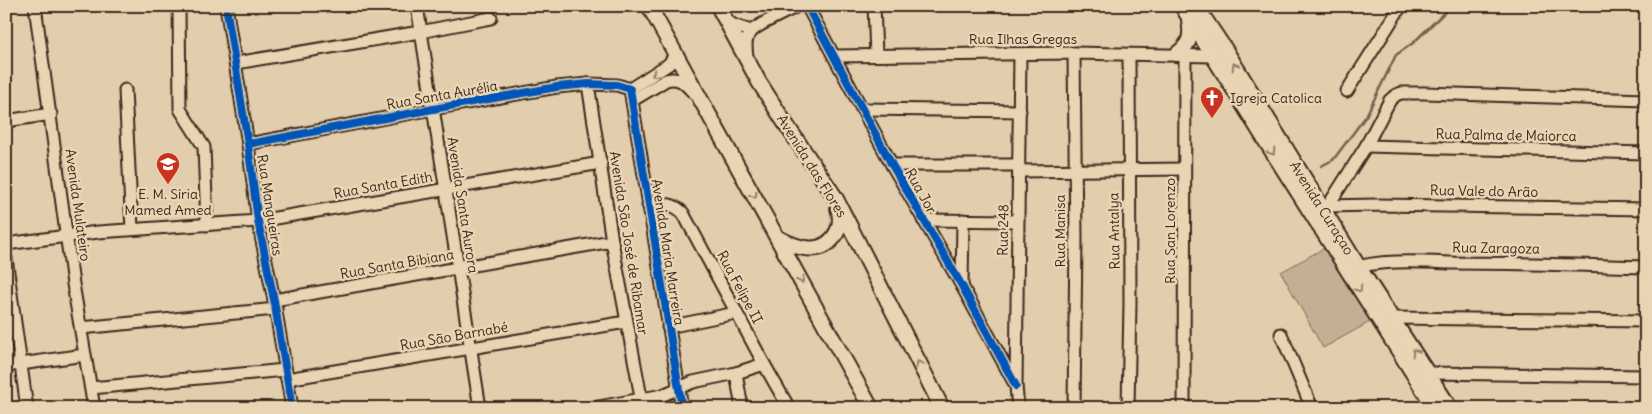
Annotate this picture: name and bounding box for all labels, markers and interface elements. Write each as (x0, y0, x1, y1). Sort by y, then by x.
street label: Rua Ilhas Gregas (969, 30, 1077, 48)
one-way arrow (1232, 63, 1242, 72)
one-way arrow (651, 67, 660, 77)
street label: Rua Santa Aurélia (385, 76, 499, 114)
church icon: Igreja Catolica (1199, 85, 1225, 119)
place label: Igreja Catolica (1230, 89, 1322, 107)
street label: Avenida das Flores (773, 111, 851, 221)
street label: Rua Palma de Maiorca (1435, 125, 1577, 145)
street label: Avenida Santa Aurora (443, 135, 483, 275)
one-way arrow (1266, 146, 1275, 155)
street label: Avenida Mulateiro (61, 148, 95, 262)
street label: Avenida São José de Ribamar (606, 150, 652, 337)
school or university icon: E. M. Síria Mamed Amed (155, 151, 181, 185)
street label: Rua Mangueiras (253, 153, 287, 257)
street label: Avenida Curaçao (1286, 158, 1358, 258)
street label: Rua Jor (901, 165, 941, 217)
street label: Rua Santa Edith (332, 167, 434, 203)
street label: Avenida Maria Marreira (648, 178, 688, 326)
street label: Rua San Lorenzo (1161, 178, 1179, 284)
street label: Rua Vale do Arão (1430, 181, 1538, 201)
place label: E. M. Síria Mamed Amed (124, 185, 212, 219)
one-way arrow (748, 190, 758, 199)
street label: Rua Antalya (1104, 192, 1124, 270)
street label: Rua Manisa (1051, 194, 1069, 268)
street label: Rua 248 (994, 204, 1012, 256)
street label: Rua Zaragoza (1452, 238, 1540, 258)
street label: Rua Santa Bibiana (339, 245, 455, 283)
street label: Rua Felipe II (713, 247, 767, 327)
one-way arrow (795, 275, 805, 284)
one-way arrow (1353, 283, 1363, 292)
street label: Rua São Barnabé (399, 318, 509, 354)
one-way arrow (1412, 348, 1421, 357)
one-way arrow (915, 360, 926, 369)

